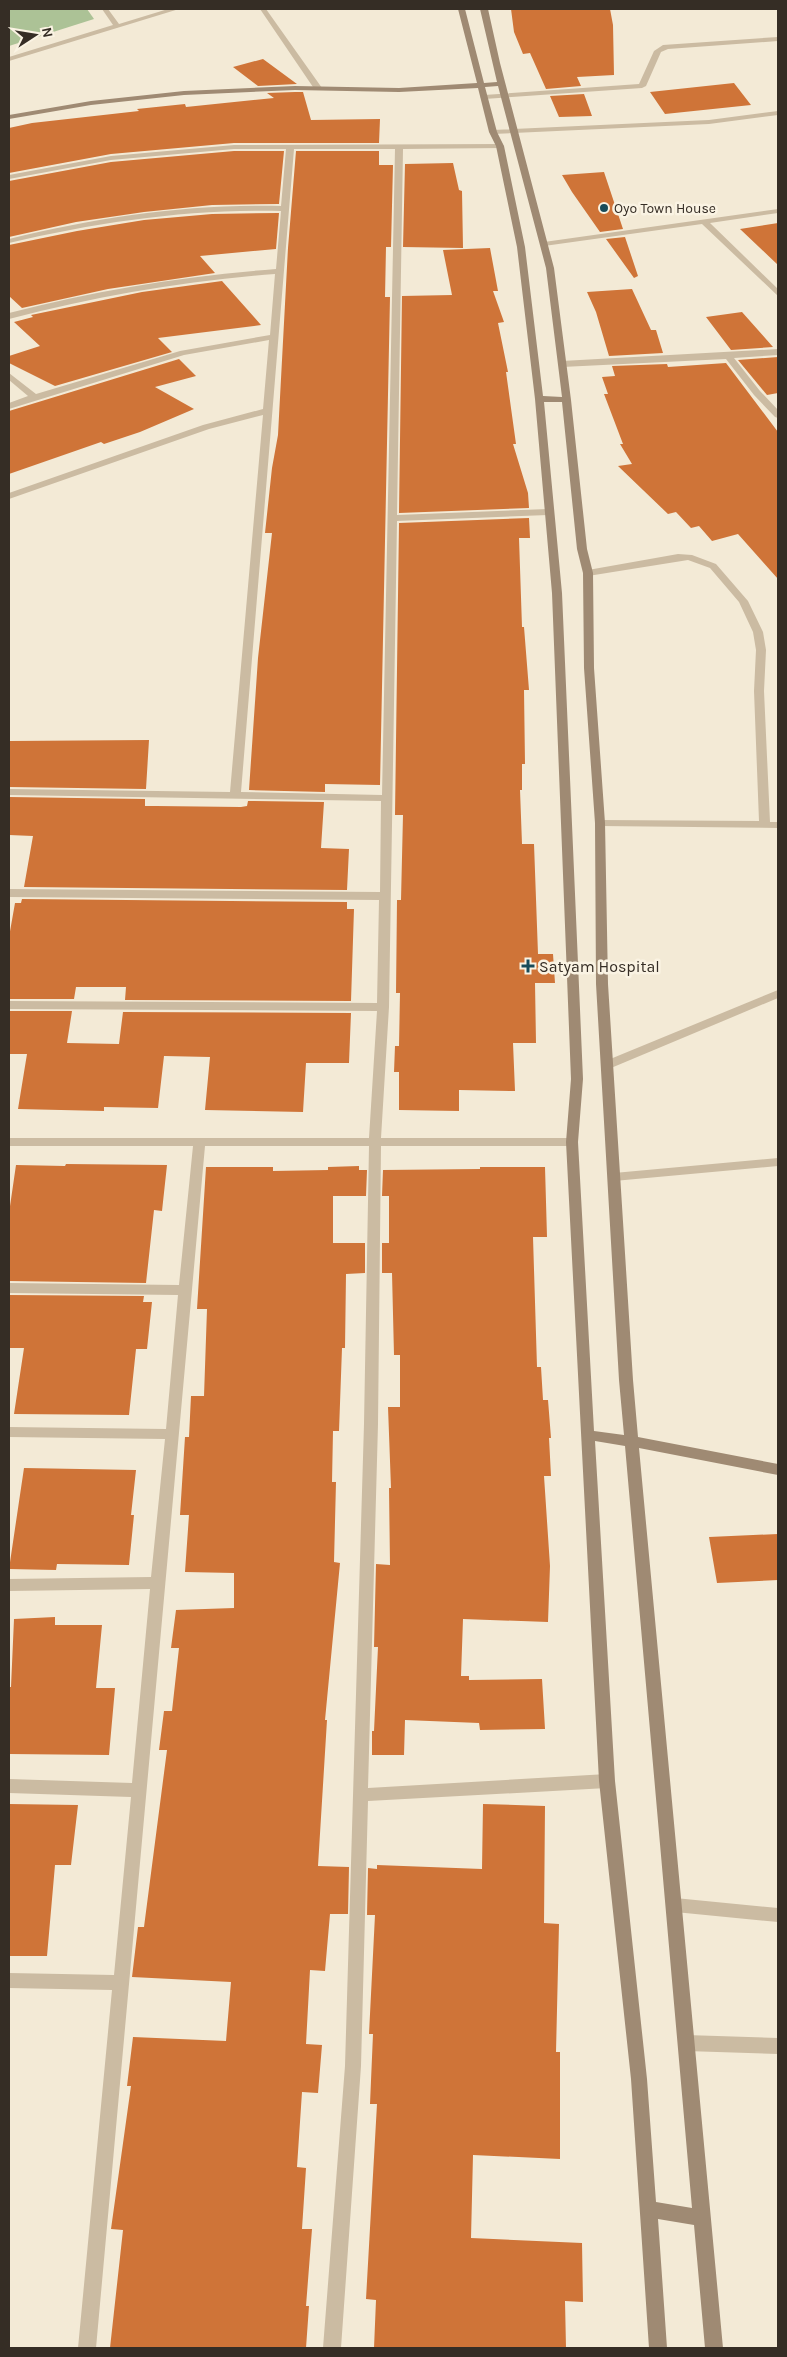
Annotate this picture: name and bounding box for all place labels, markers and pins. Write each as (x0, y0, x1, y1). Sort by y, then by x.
place label: Oyo Town House (614, 200, 716, 217)
marker: Oyo Town House (598, 202, 610, 214)
place label: Satyam Hospital (539, 957, 660, 976)
marker: Satyam Hospital (521, 959, 535, 973)

